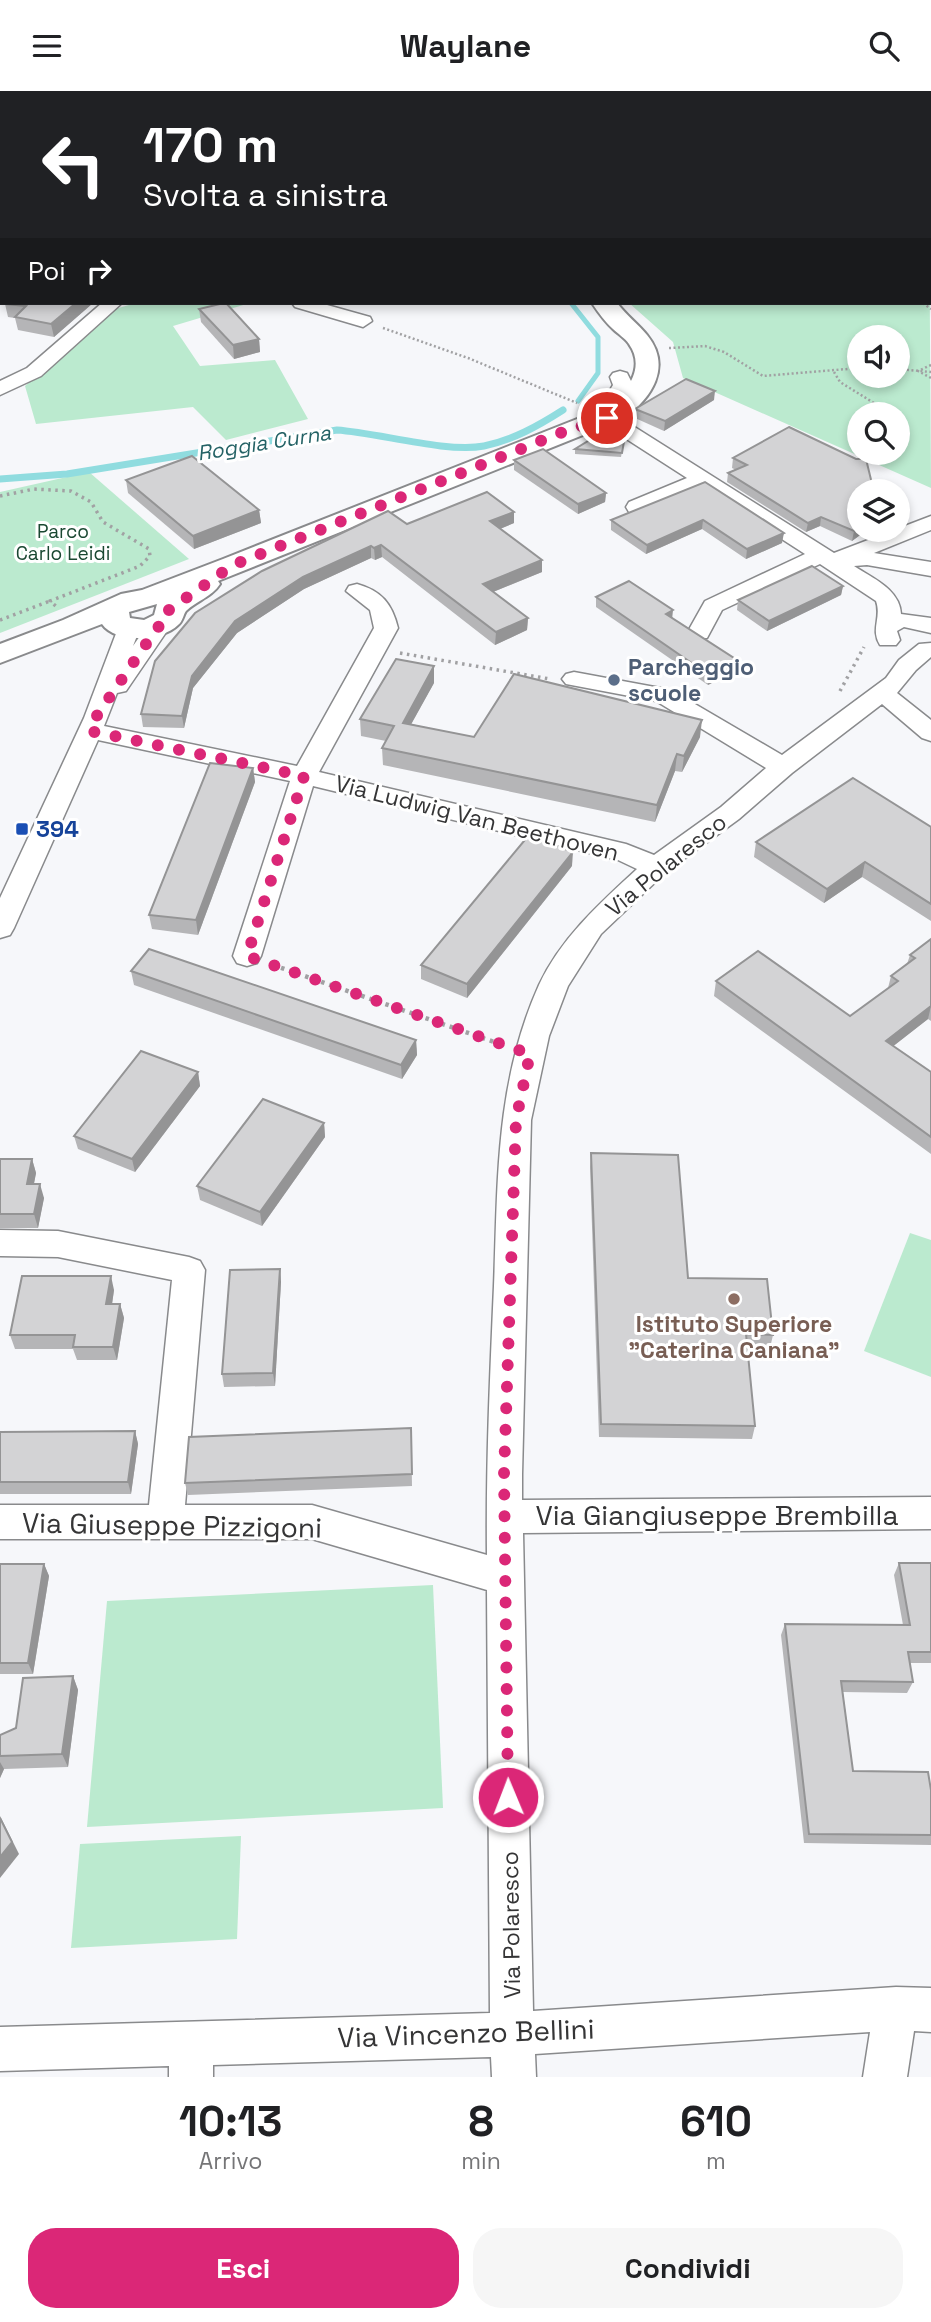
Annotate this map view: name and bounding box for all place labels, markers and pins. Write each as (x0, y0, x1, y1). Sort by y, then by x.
pin (577, 388, 637, 448)
place label: Parcheggio scuole (628, 652, 754, 708)
marker: Parcheggio scuole (606, 672, 622, 688)
place label: 394 (36, 814, 79, 844)
marker: 394 (14, 821, 30, 837)
marker: Istituto Superiore "Caterina Caniana" (726, 1291, 742, 1307)
place label: Istituto Superiore "Caterina Caniana" (628, 1309, 840, 1365)

